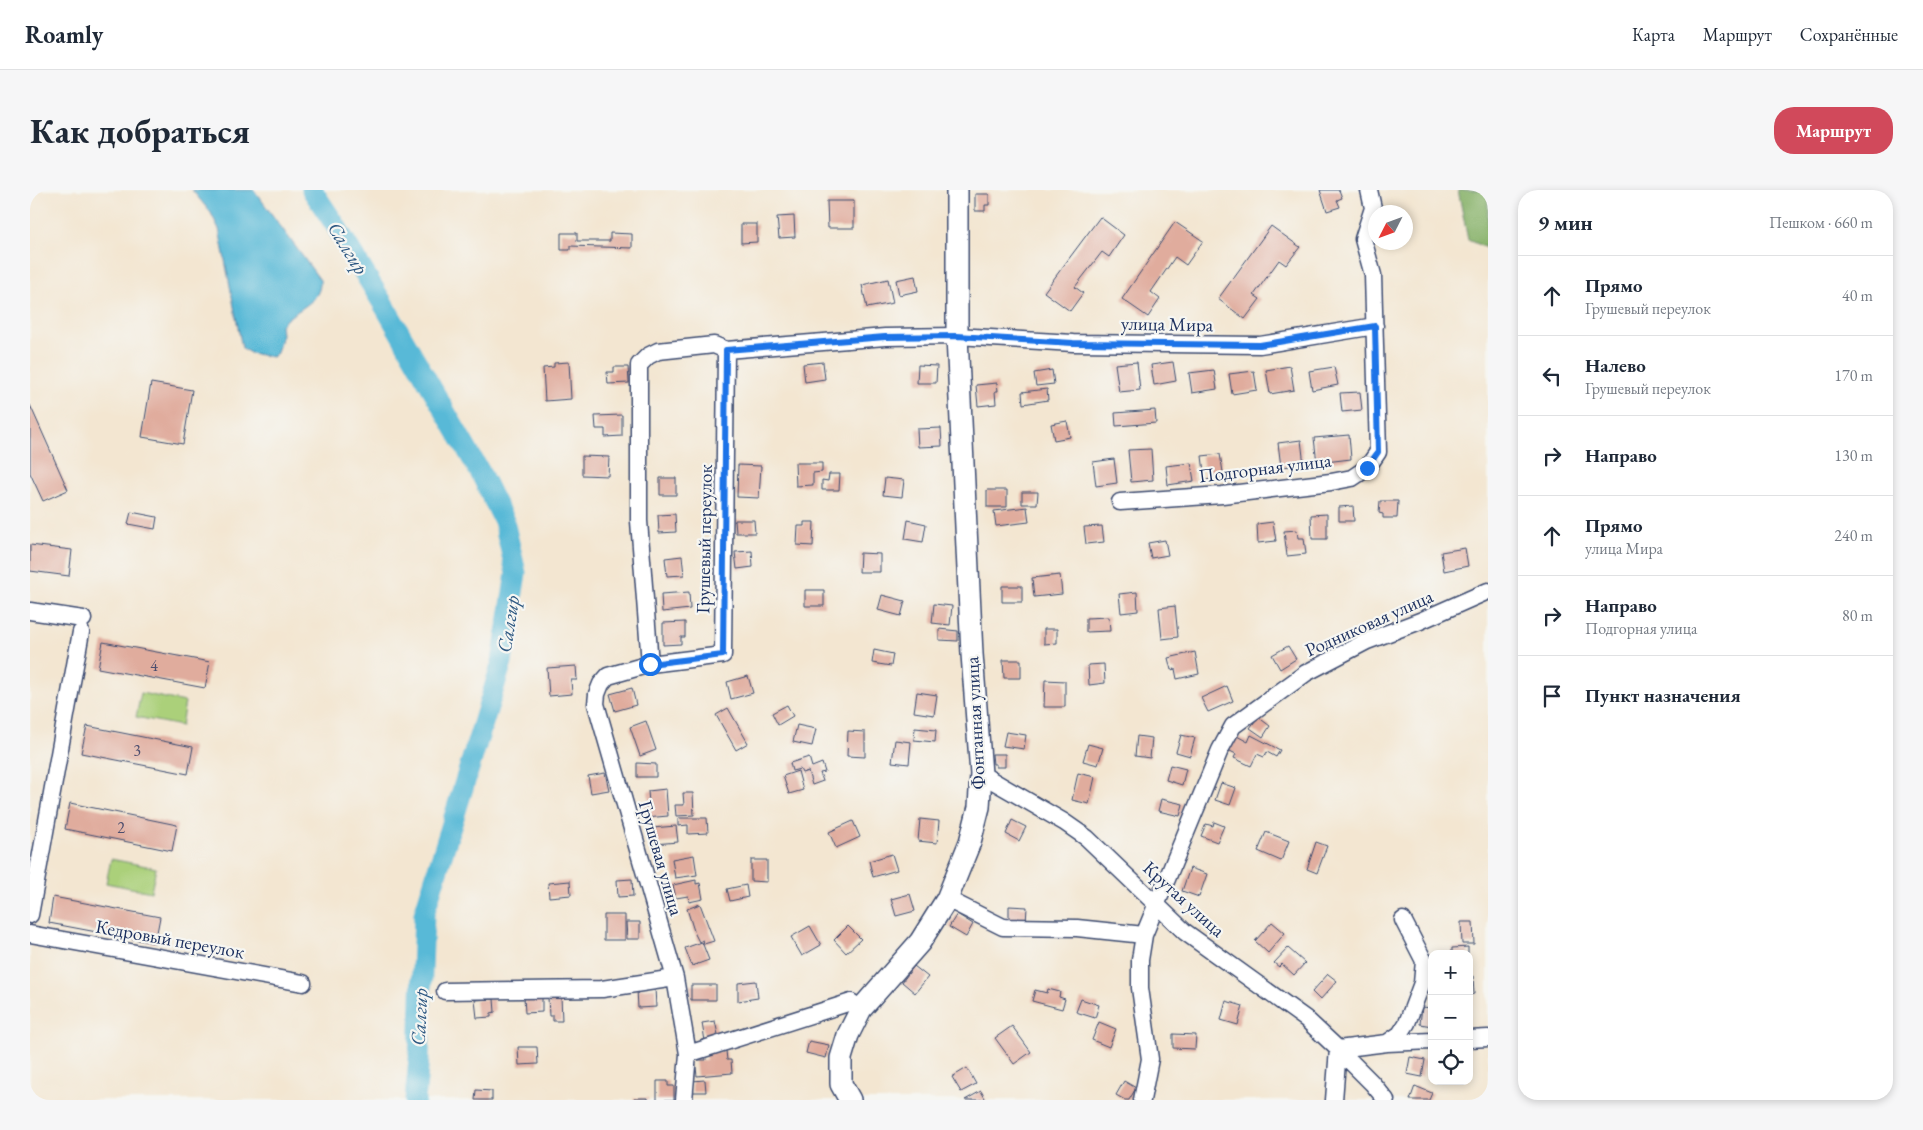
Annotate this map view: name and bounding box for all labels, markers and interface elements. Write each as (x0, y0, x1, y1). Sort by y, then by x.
text: Roamly (25, 19, 103, 50)
text: Карта (1632, 23, 1675, 46)
text: Маршрут (1703, 23, 1772, 46)
text: Сохранённые (1800, 23, 1898, 46)
button: Маршрут (1774, 107, 1893, 154)
text: Как добраться (30, 108, 250, 153)
north arrow (1368, 205, 1413, 250)
text: 9 мин (1538, 209, 1593, 236)
text: Пешком · 660 m (1769, 212, 1873, 233)
water label: Салгир (322, 217, 374, 279)
text: Прямо (1585, 273, 1643, 298)
icon: ahead (1538, 282, 1566, 310)
text: 40 m (1842, 285, 1873, 306)
text: Грушевый переулок (1585, 298, 1711, 319)
street label: улица Мира (1121, 311, 1214, 337)
text: Налево (1585, 353, 1646, 378)
icon: left (1538, 362, 1566, 390)
text: 170 m (1834, 365, 1873, 386)
text: Грушевый переулок (1585, 378, 1711, 399)
icon: right (1538, 442, 1566, 470)
text: Направо (1585, 443, 1657, 468)
text: 130 m (1834, 445, 1873, 466)
street label: Подгорная улица (1197, 447, 1333, 489)
route end (1356, 457, 1379, 480)
street label: Грушевый переулок (690, 464, 718, 614)
text: Прямо (1585, 513, 1643, 538)
icon: ahead (1538, 522, 1566, 550)
text: 240 m (1834, 525, 1873, 546)
text: улица Мира (1585, 538, 1663, 559)
street label: Родниковая улица (1301, 583, 1437, 662)
water label: Салгир (491, 593, 525, 654)
text: Направо (1585, 593, 1657, 618)
icon: right (1538, 602, 1566, 630)
text: 80 m (1842, 605, 1873, 626)
text: Подгорная улица (1585, 618, 1697, 639)
route start (639, 653, 662, 676)
house number: 4 (150, 655, 158, 676)
street label: Фонтанная улица (959, 655, 991, 790)
icon: arrive (1538, 682, 1566, 710)
text: Пункт назначения (1585, 683, 1741, 708)
house number: 3 (133, 740, 141, 761)
street label: Грушевая улица (633, 798, 689, 919)
house number: 2 (117, 817, 125, 838)
street label: Крутая улица (1138, 855, 1231, 943)
street label: Кедровый переулок (94, 914, 246, 964)
map controls (1428, 950, 1473, 1085)
button: + (1428, 950, 1473, 995)
water label: Салгир (405, 987, 433, 1046)
button: − (1428, 995, 1473, 1040)
button: locate (1428, 1040, 1473, 1085)

